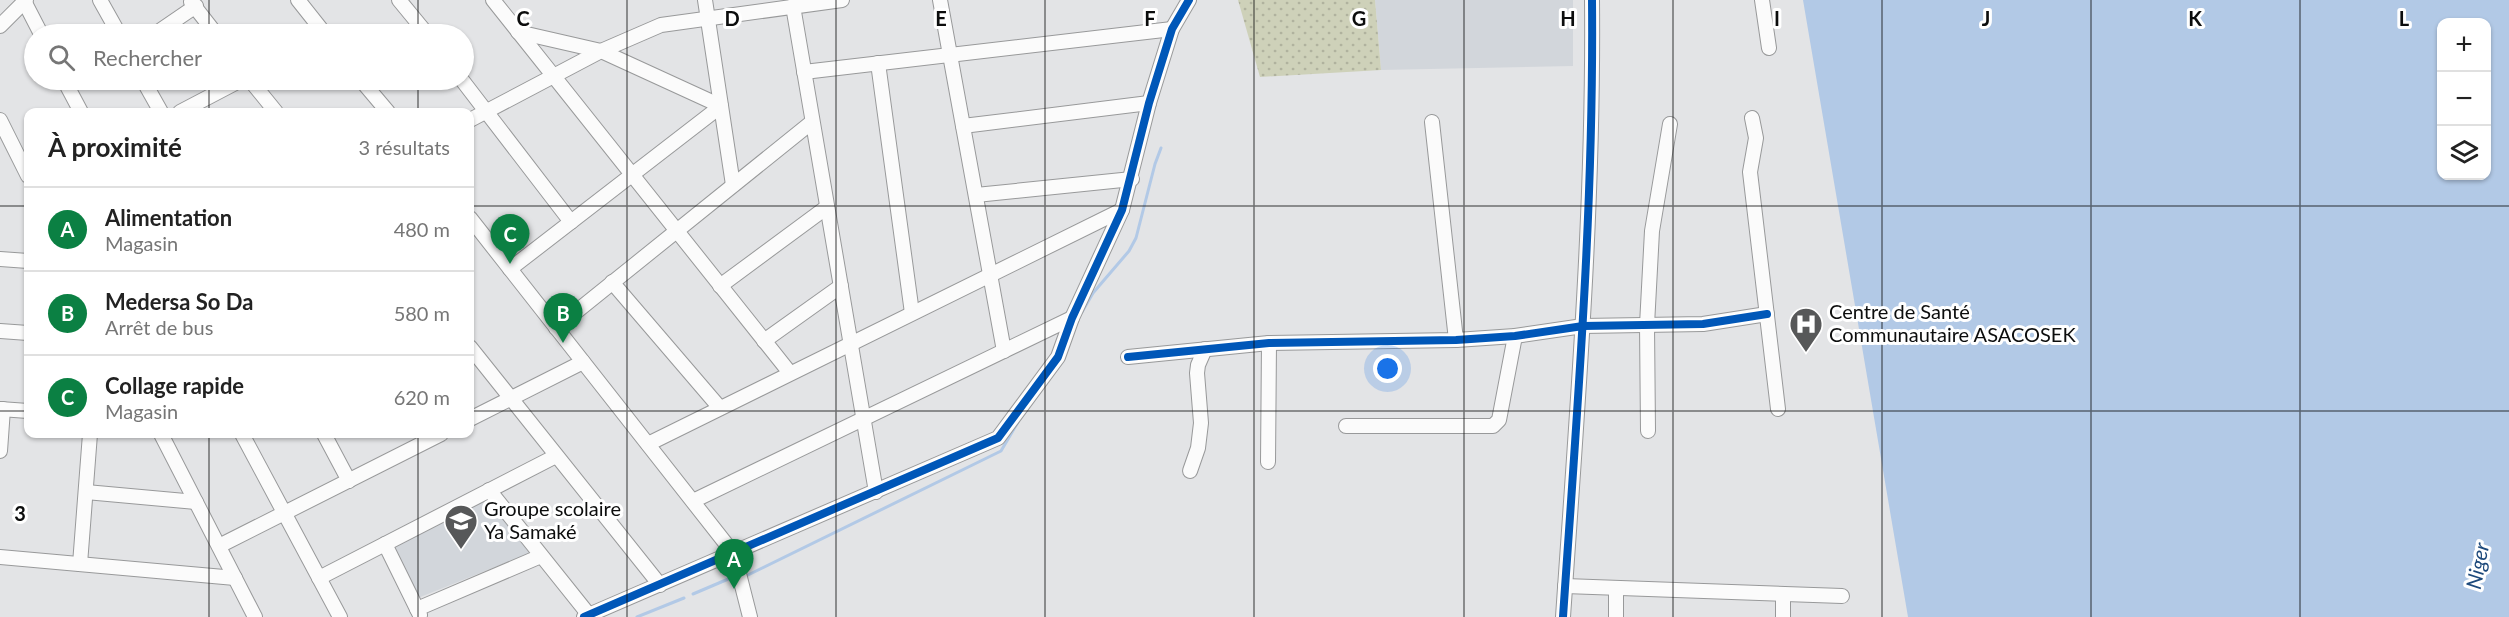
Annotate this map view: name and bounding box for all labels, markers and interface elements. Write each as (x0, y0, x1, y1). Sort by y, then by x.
text: C (516, 6, 530, 30)
text: D (724, 6, 740, 30)
text: E (935, 6, 947, 30)
text: F (1144, 6, 1156, 30)
text: G (1352, 6, 1366, 30)
text: H (1560, 6, 1576, 30)
text: I (1774, 6, 1780, 30)
text: J (1982, 6, 1990, 30)
text: K (2188, 6, 2202, 30)
text: L (2399, 6, 2410, 30)
map controls (2437, 18, 2491, 180)
button: + (2437, 18, 2491, 72)
search box (24, 24, 474, 90)
icon: search (45, 41, 78, 74)
text: Rechercher (93, 44, 202, 71)
button: − (2437, 72, 2491, 126)
button: layers (2437, 126, 2491, 180)
text: À proximité (48, 131, 182, 163)
text: 3 résultats (359, 135, 450, 159)
text: Alimentation (105, 204, 232, 231)
pin: C (490, 214, 530, 264)
text: A (61, 217, 74, 241)
text: 480 m (394, 217, 450, 241)
text: Magasin (105, 231, 178, 255)
text: Medersa So Da (105, 288, 253, 315)
pin: B (544, 294, 582, 343)
place label: Centre de Santé Communautaire ASACOSEK (1829, 299, 2076, 346)
text: B (61, 301, 74, 325)
text: 580 m (394, 301, 450, 325)
hospital icon: Centre de Santé Communautaire ASACOSEK (1788, 306, 1824, 353)
text: Arrêt de bus (105, 315, 213, 339)
your location (1373, 354, 1402, 383)
text: Collage rapide (105, 372, 244, 399)
text: C (61, 385, 74, 409)
text: 620 m (394, 385, 450, 409)
text: Magasin (105, 399, 178, 423)
place label: Groupe scolaire Ya Samaké (484, 496, 621, 543)
text: 3 (14, 501, 26, 525)
school or university icon: Groupe scolaire Ya Samaké (443, 503, 479, 550)
pin: A (714, 540, 754, 589)
water label: Niger (2460, 540, 2493, 591)

